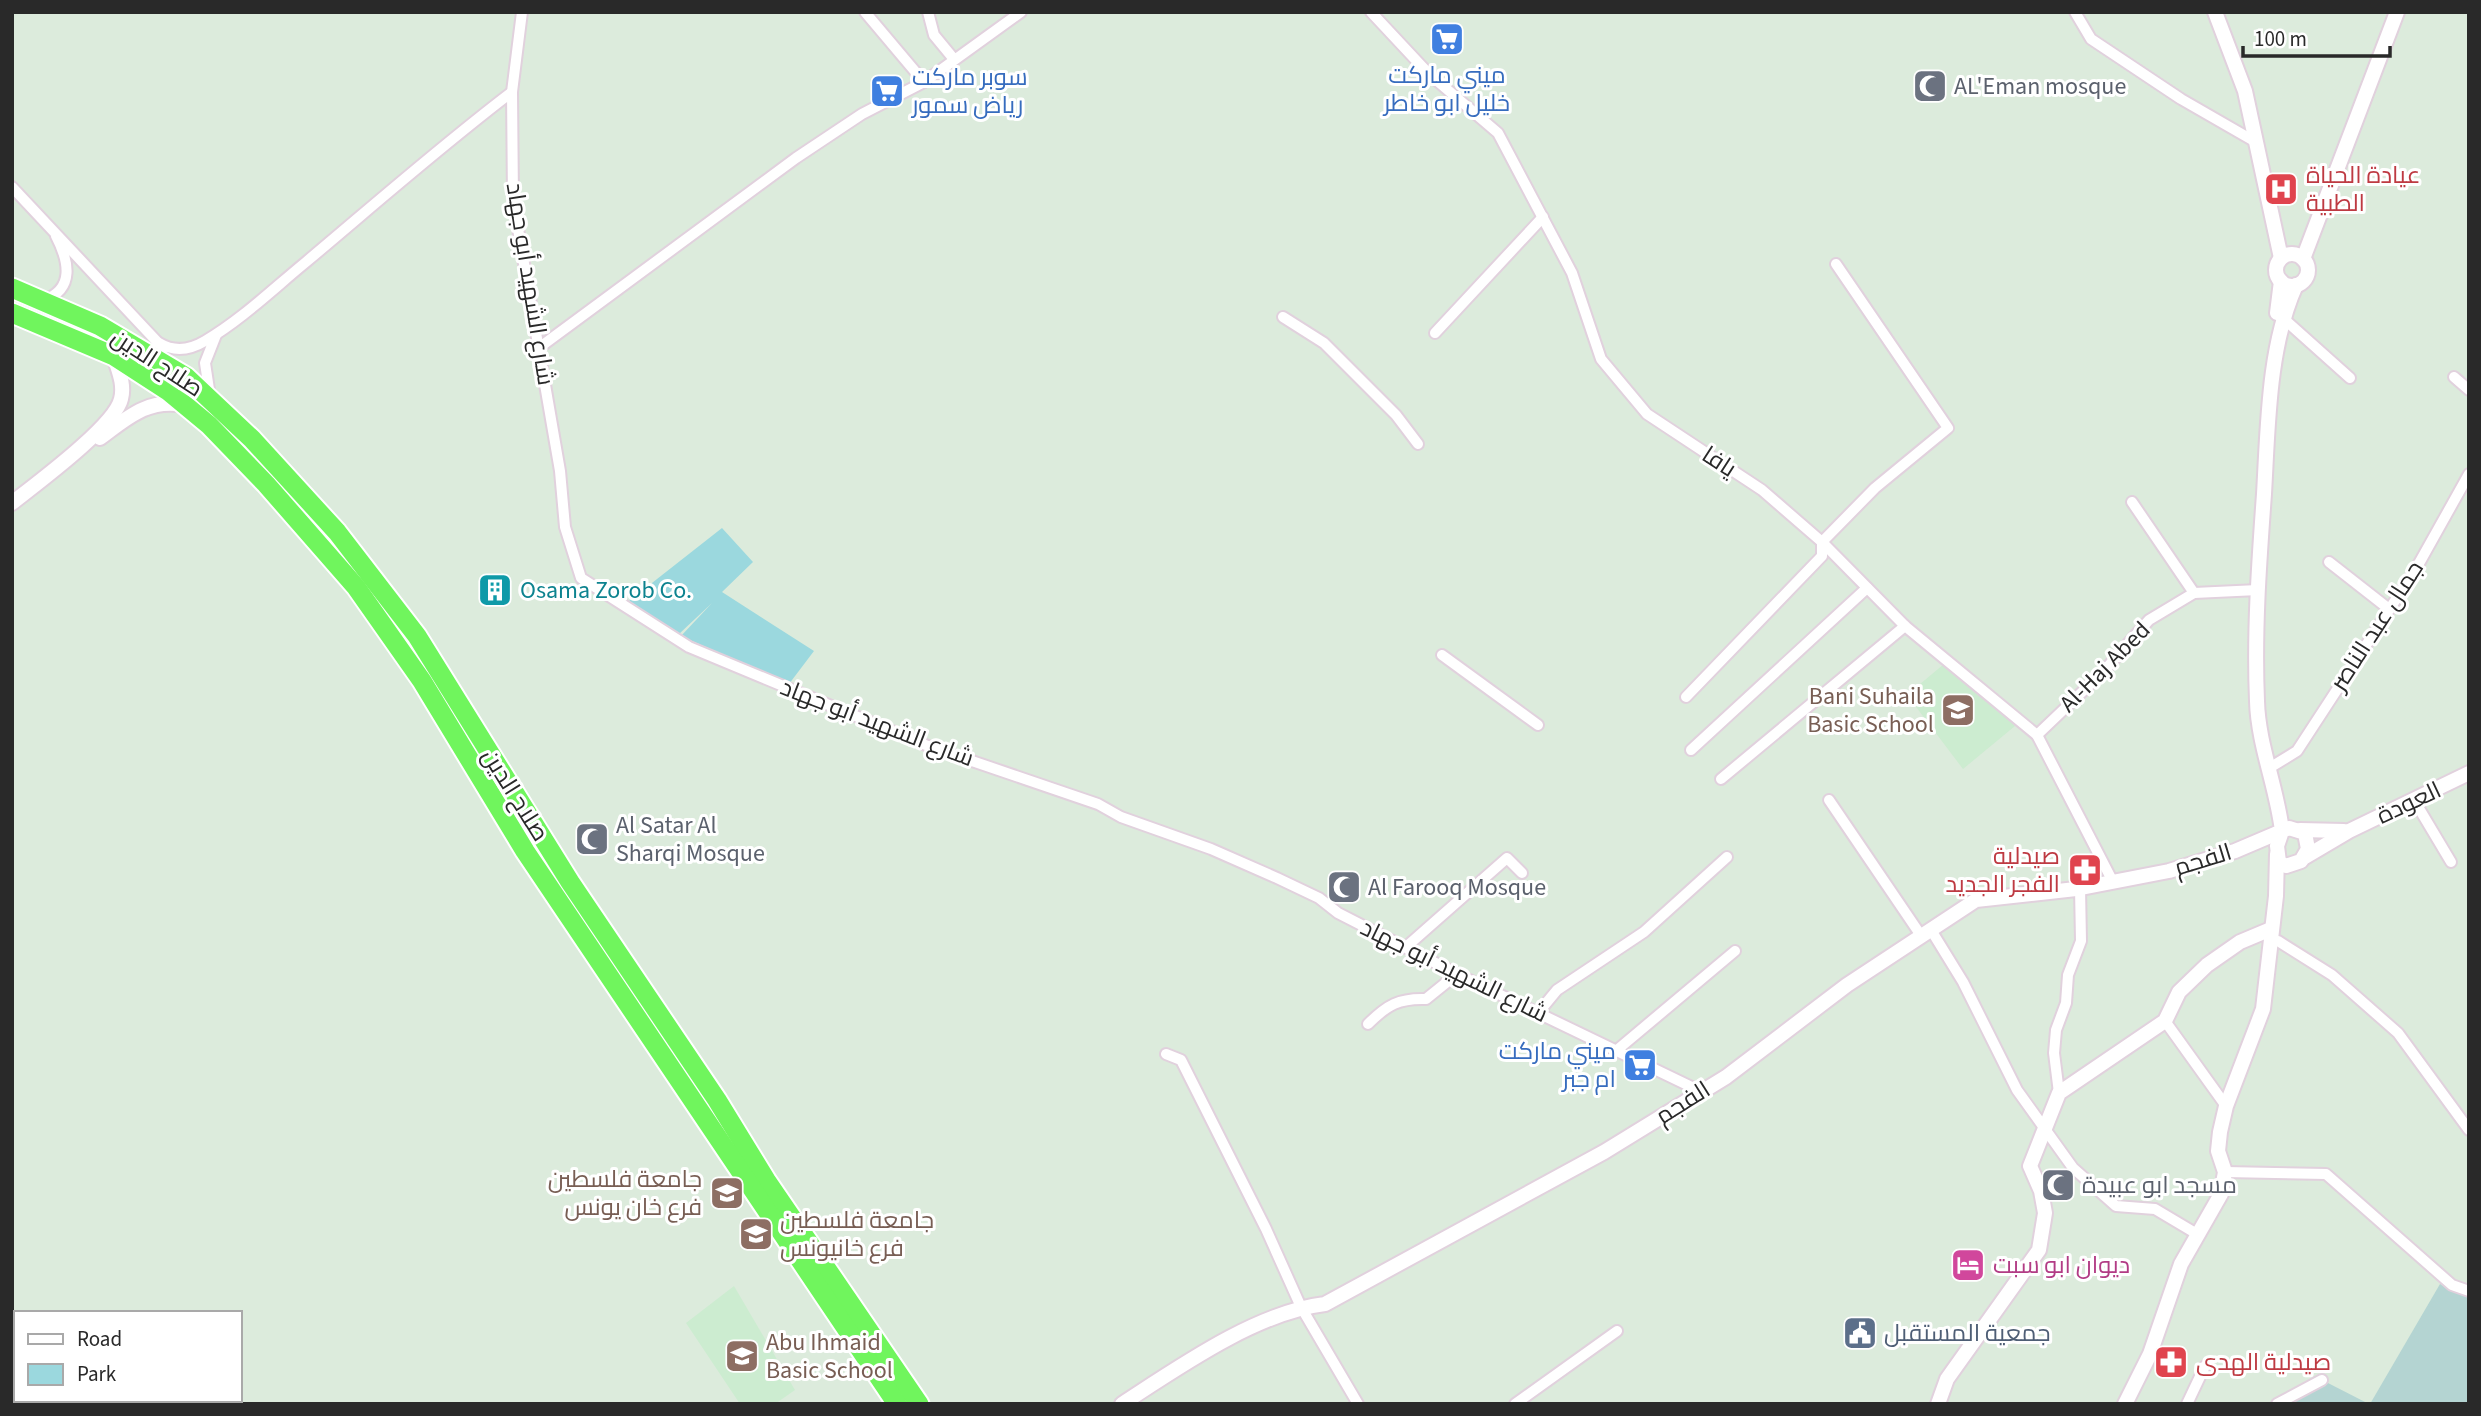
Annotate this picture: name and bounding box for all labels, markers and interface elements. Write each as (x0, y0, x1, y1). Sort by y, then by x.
scale bar (2243, 14, 2390, 58)
supermarket icon: ميني ماركت خليل ابو خاطر (1428, 20, 1466, 58)
text: 100 m (2254, 24, 2307, 54)
place label: ميني ماركت خليل ابو خاطر (1382, 58, 1510, 121)
place label: سوبر ماركت رياض سمور (910, 60, 1028, 123)
mosque icon: AL'Eman mosque (1911, 67, 1949, 105)
place label: AL'Eman mosque (1954, 69, 2126, 104)
supermarket icon: سوبر ماركت رياض سمور (868, 72, 906, 110)
place label: عيادة الحياة الطبية (2306, 158, 2420, 221)
hospital icon: عيادة الحياة الطبية (2262, 170, 2300, 208)
street label: شارع الشهيد أبو جهاد (497, 180, 563, 388)
street label: صلاح الدين (104, 320, 210, 406)
street label: يافا (1695, 438, 1744, 487)
street label: جمال عبد الناصر (2321, 554, 2432, 700)
building icon: Osama Zorob Co. (476, 571, 514, 609)
place label: Osama Zorob Co. (520, 573, 692, 608)
street label: Al-Haj Abed (2051, 613, 2159, 721)
street label: شارع الشهيد أبو جهاد (775, 670, 979, 776)
place label: Bani Suhaila Basic School (1807, 679, 1934, 742)
school or university icon: Bani Suhaila Basic School (1939, 691, 1977, 729)
street label: صلاح الدين (473, 742, 557, 848)
street label: العودة (2371, 773, 2447, 833)
place label: Al Satar Al Sharqi Mosque (616, 808, 765, 871)
mosque icon: Al Satar Al Sharqi Mosque (573, 820, 611, 858)
street label: الفجم (2170, 835, 2236, 885)
place label: صيدلية الفجر الجديد (1946, 839, 2060, 902)
pharmacy icon: صيدلية الفجر الجديد (2066, 851, 2104, 889)
mosque icon: Al Farooq Mosque (1325, 868, 1363, 906)
place label: Al Farooq Mosque (1368, 870, 1546, 905)
street label: شارع الشهيد أبو جهاد (1354, 910, 1554, 1032)
place label: ميني ماركت ام جبر (1499, 1034, 1616, 1097)
supermarket icon: ميني ماركت ام جبر (1621, 1046, 1659, 1084)
street label: الفجم (1649, 1073, 1717, 1133)
place label: جامعة فلسطين فرع خان يونس (548, 1162, 702, 1225)
mosque icon: مسجد ابو عبيدة (2039, 1166, 2077, 1204)
place label: مسجد ابو عبيدة (2082, 1168, 2237, 1203)
school or university icon: جامعة فلسطين فرع خان يونس (708, 1174, 746, 1212)
place label: جامعة فلسطين فرع خانيونس (780, 1203, 934, 1266)
school or university icon: جامعة فلسطين فرع خانيونس (737, 1215, 775, 1253)
hotel icon: ديوان ابو سبت (1949, 1246, 1987, 1284)
place label: ديوان ابو سبت (1993, 1248, 2130, 1283)
legend (14, 1311, 242, 1402)
public building icon: جمعية المستقبل (1841, 1314, 1879, 1352)
place label: جمعية المستقبل (1884, 1316, 2051, 1351)
text: Road (77, 1324, 122, 1354)
place label: Abu Ihmaid Basic School (766, 1325, 893, 1388)
school or university icon: Abu Ihmaid Basic School (723, 1337, 761, 1375)
pharmacy icon: صيدلية الهدى (2152, 1343, 2190, 1381)
place label: صيدلية الهدى (2196, 1345, 2331, 1380)
text: Park (77, 1359, 117, 1389)

